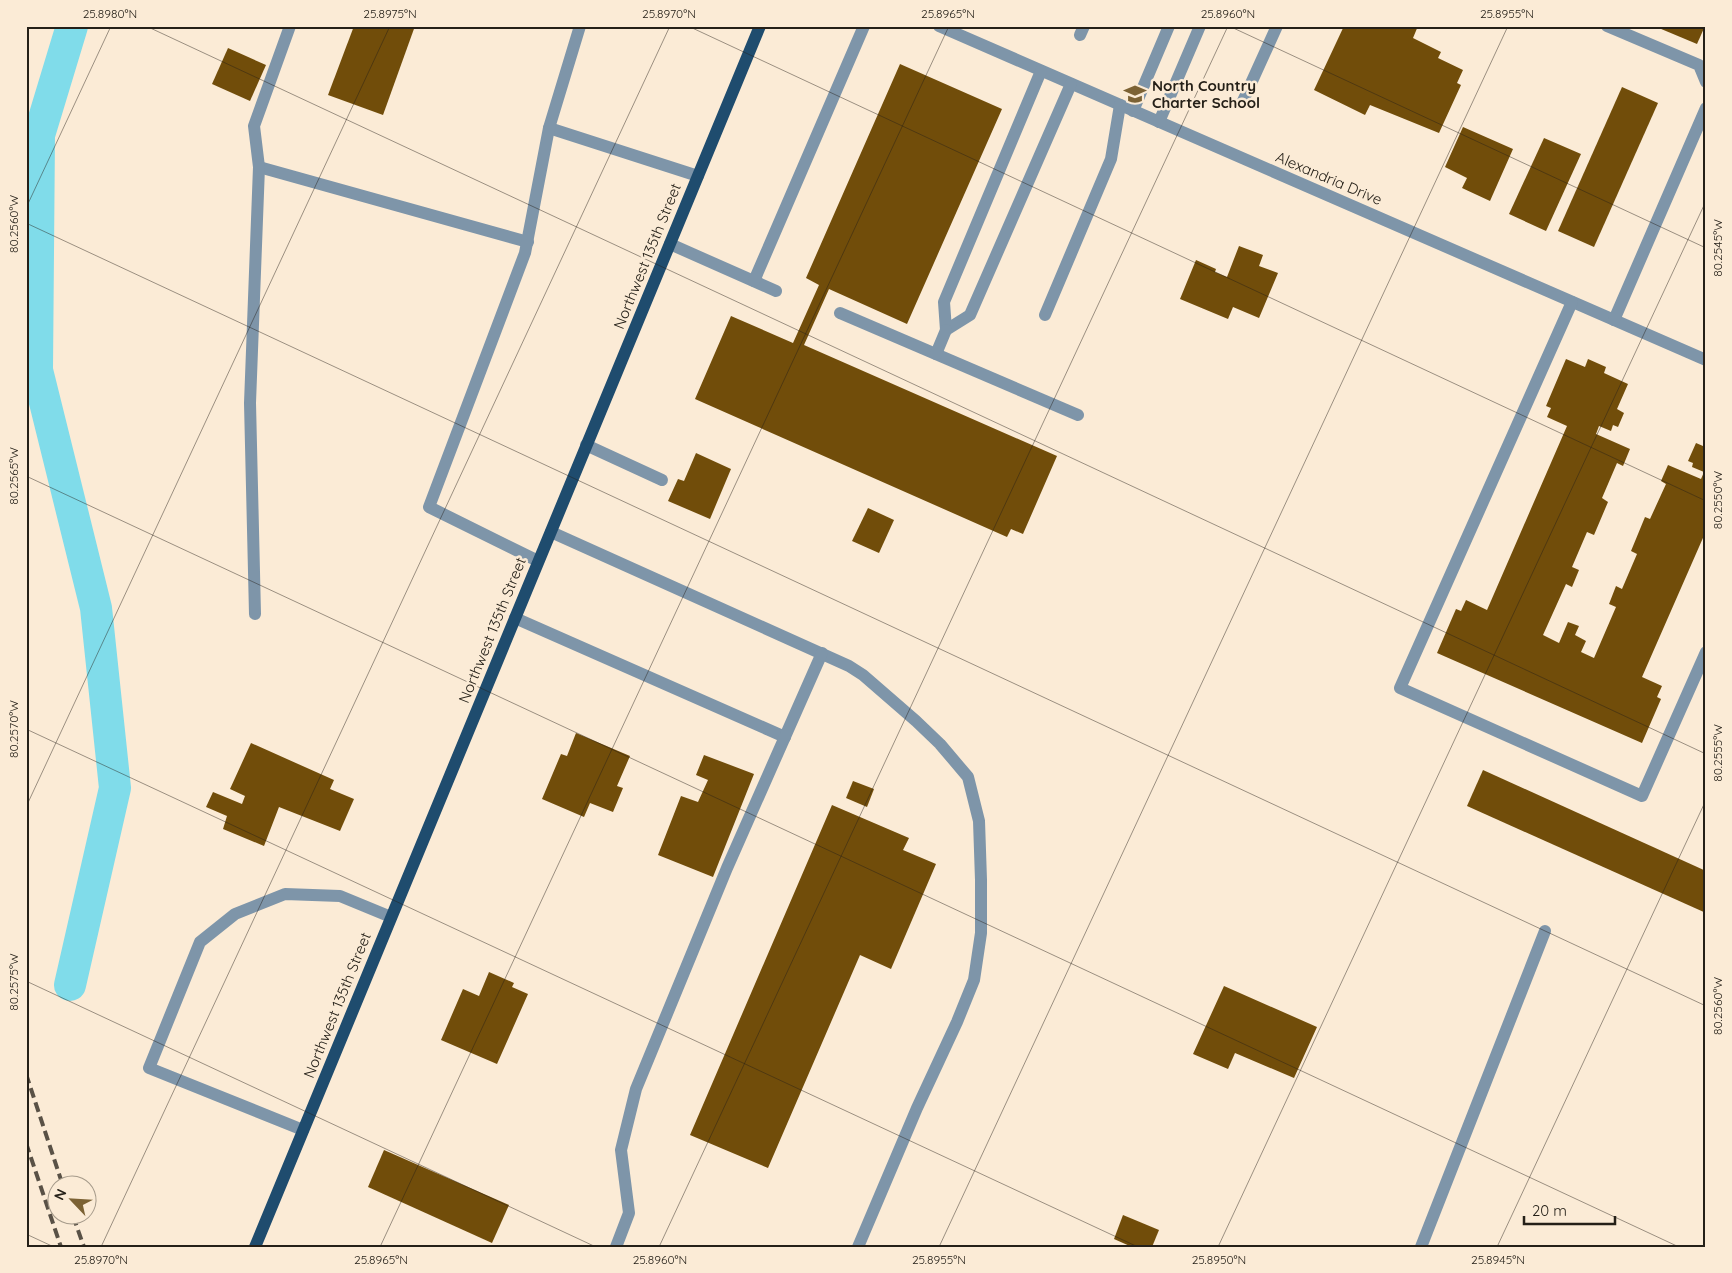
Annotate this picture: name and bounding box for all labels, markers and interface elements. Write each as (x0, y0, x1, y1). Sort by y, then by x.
text: 25.8980°N (83, 6, 137, 21)
text: 25.8975°N (363, 6, 417, 21)
text: 25.8970°N (642, 6, 696, 21)
text: 25.8965°N (921, 6, 975, 21)
text: 25.8960°N (1201, 6, 1255, 21)
text: 25.8955°N (1480, 6, 1534, 21)
place label: North Country Charter School (1152, 76, 1260, 112)
school or university icon: North Country Charter School (1122, 81, 1148, 107)
street label: Alexandria Drive (1273, 147, 1385, 209)
street label: Northwest 135th Street (609, 180, 685, 332)
text: 80.2560°W (6, 195, 21, 253)
text: 80.2545°W (1710, 219, 1725, 277)
text: 80.2565°W (6, 447, 21, 505)
text: 80.2550°W (1710, 470, 1725, 529)
street label: Northwest 135th Street (454, 554, 530, 706)
text: 80.2570°W (6, 700, 21, 758)
text: 80.2555°W (1710, 724, 1725, 782)
street label: Northwest 135th Street (299, 929, 375, 1081)
text: 80.2575°W (6, 953, 21, 1011)
text: 80.2560°W (1710, 977, 1725, 1035)
north arrow (48, 1176, 98, 1226)
text: N (50, 1186, 71, 1203)
scale bar (1524, 1193, 1616, 1225)
text: 20 m (1532, 1201, 1567, 1220)
text: 25.8970°N (74, 1252, 128, 1267)
text: 25.8965°N (354, 1252, 408, 1267)
text: 25.8960°N (633, 1252, 687, 1267)
text: 25.8955°N (912, 1252, 966, 1267)
text: 25.8950°N (1192, 1252, 1246, 1267)
text: 25.8945°N (1471, 1252, 1525, 1267)

